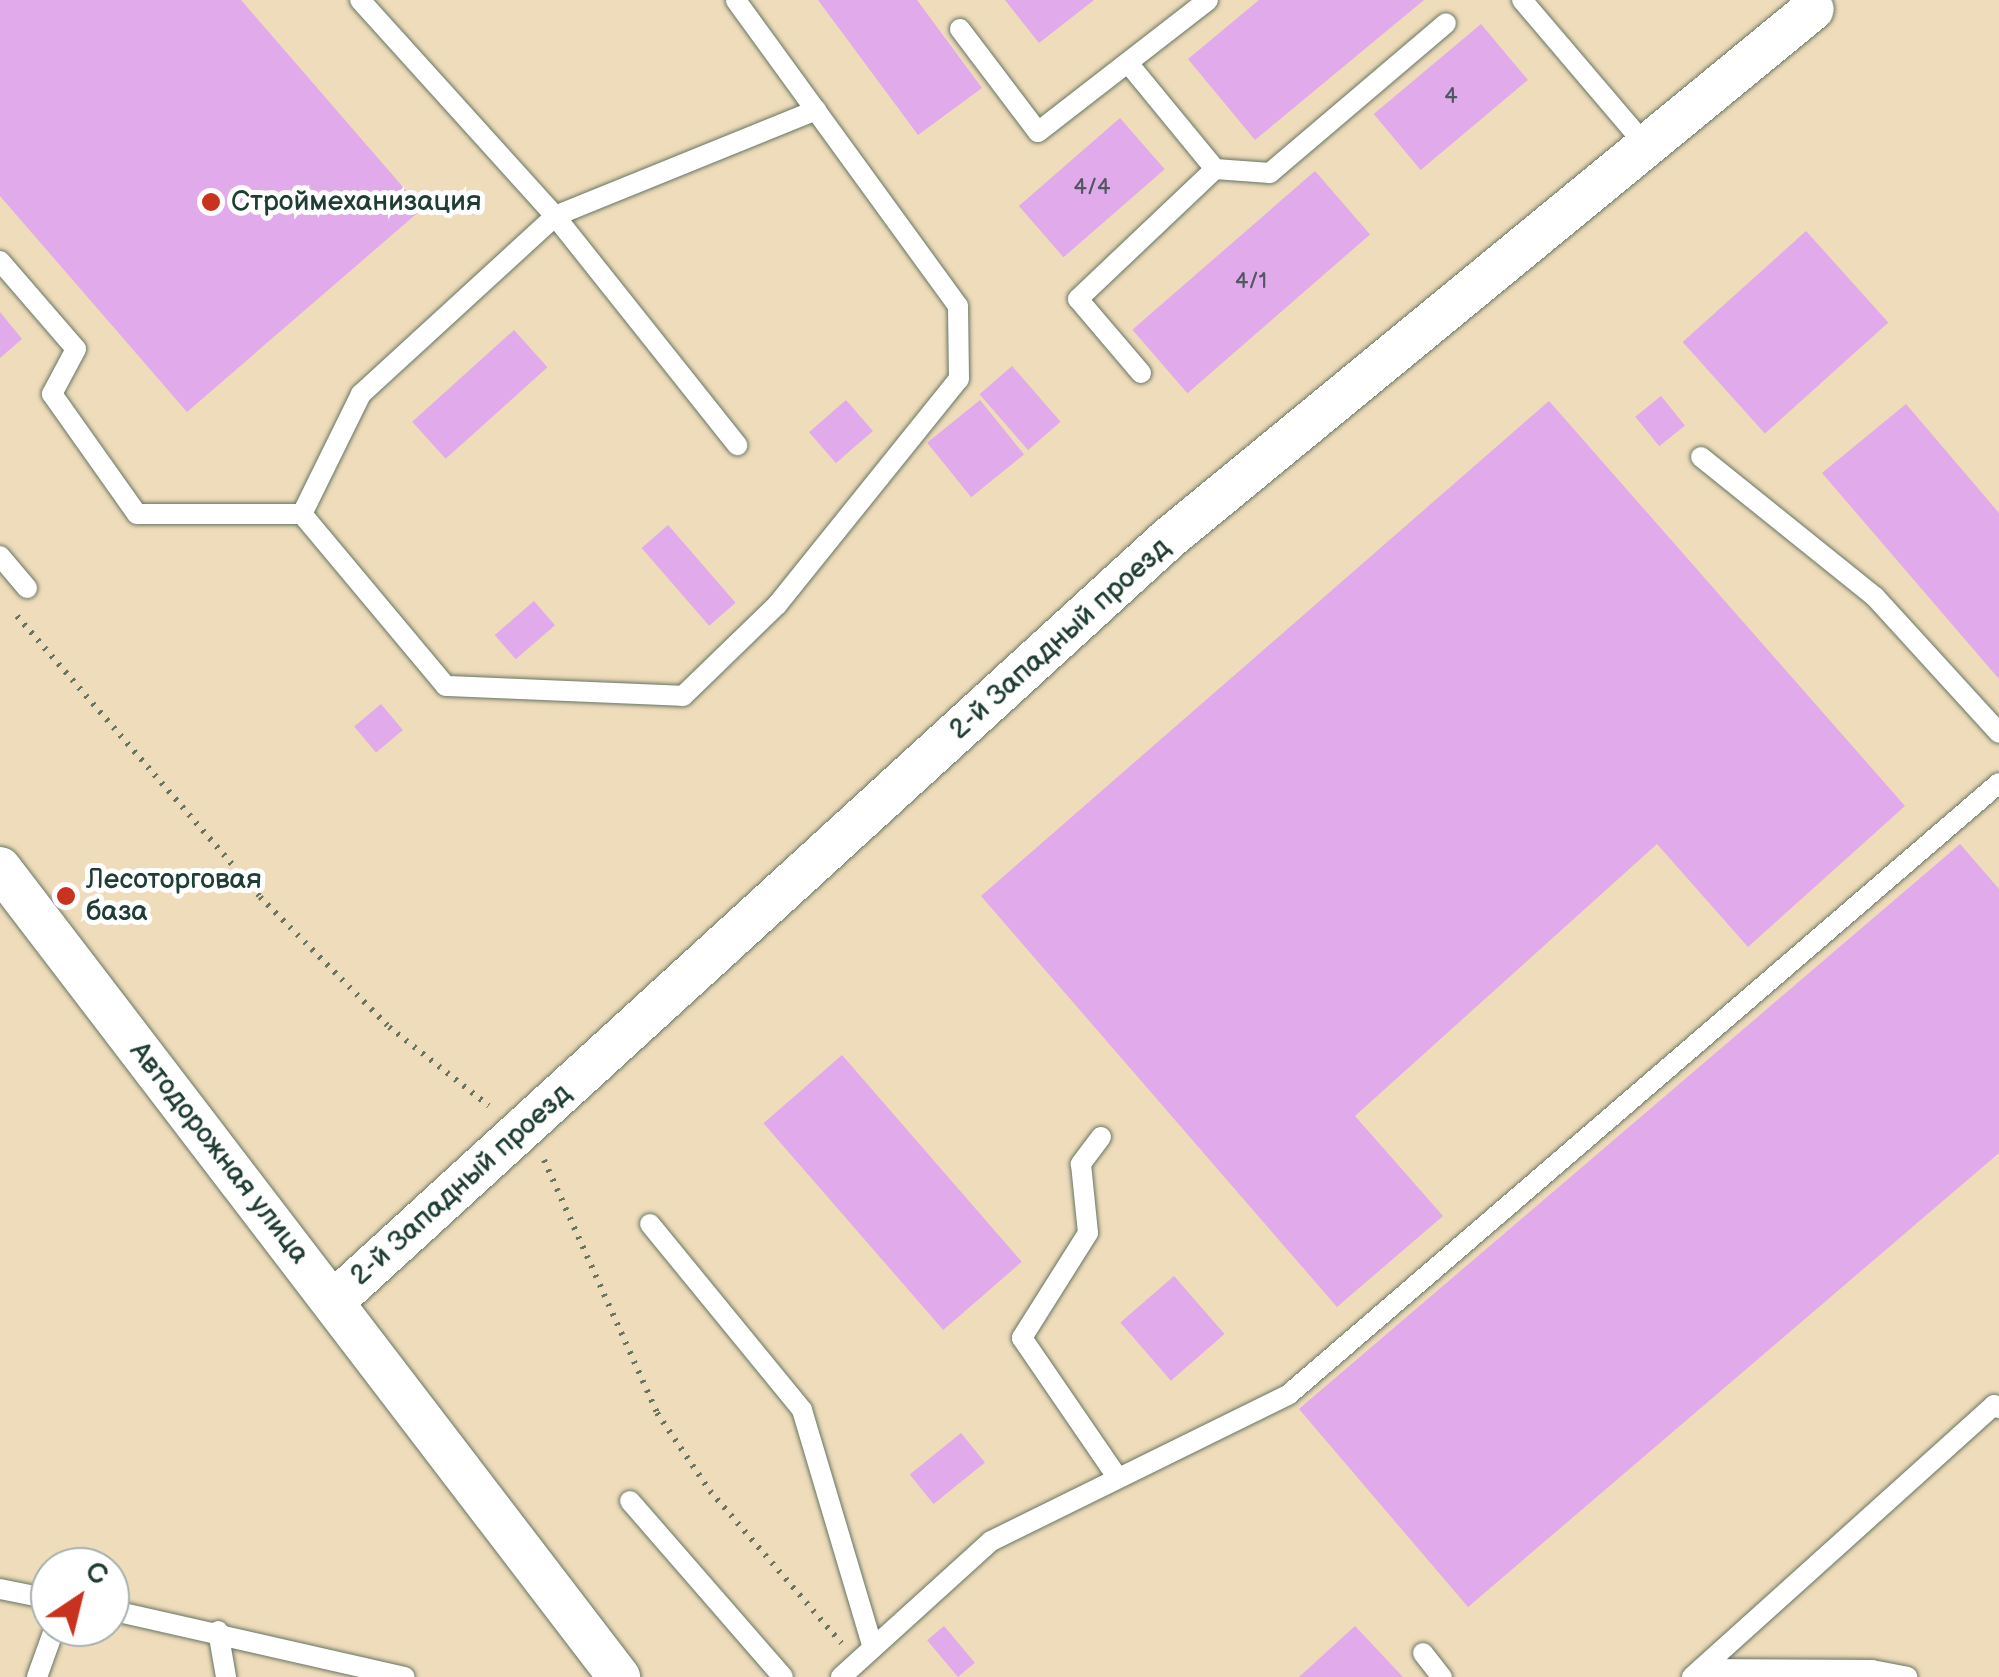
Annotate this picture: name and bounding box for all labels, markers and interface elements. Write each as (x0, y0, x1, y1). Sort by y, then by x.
house number: 4 (1444, 84, 1458, 110)
house number: 4/4 (1074, 175, 1110, 201)
place label: Строймеханизация (231, 185, 481, 219)
marker: Строймеханизация (200, 191, 222, 213)
house number: 4/1 (1235, 269, 1267, 295)
street label: 2-й Западный проезд (943, 531, 1177, 747)
place label: Лесоторговая база (86, 863, 262, 929)
marker: Лесоторговая база (55, 885, 77, 907)
street label: Автодорожная улица (122, 1036, 316, 1270)
street label: 2-й Западный проезд (344, 1077, 578, 1293)
north arrow (30, 1547, 130, 1647)
text: С (79, 1555, 114, 1593)

